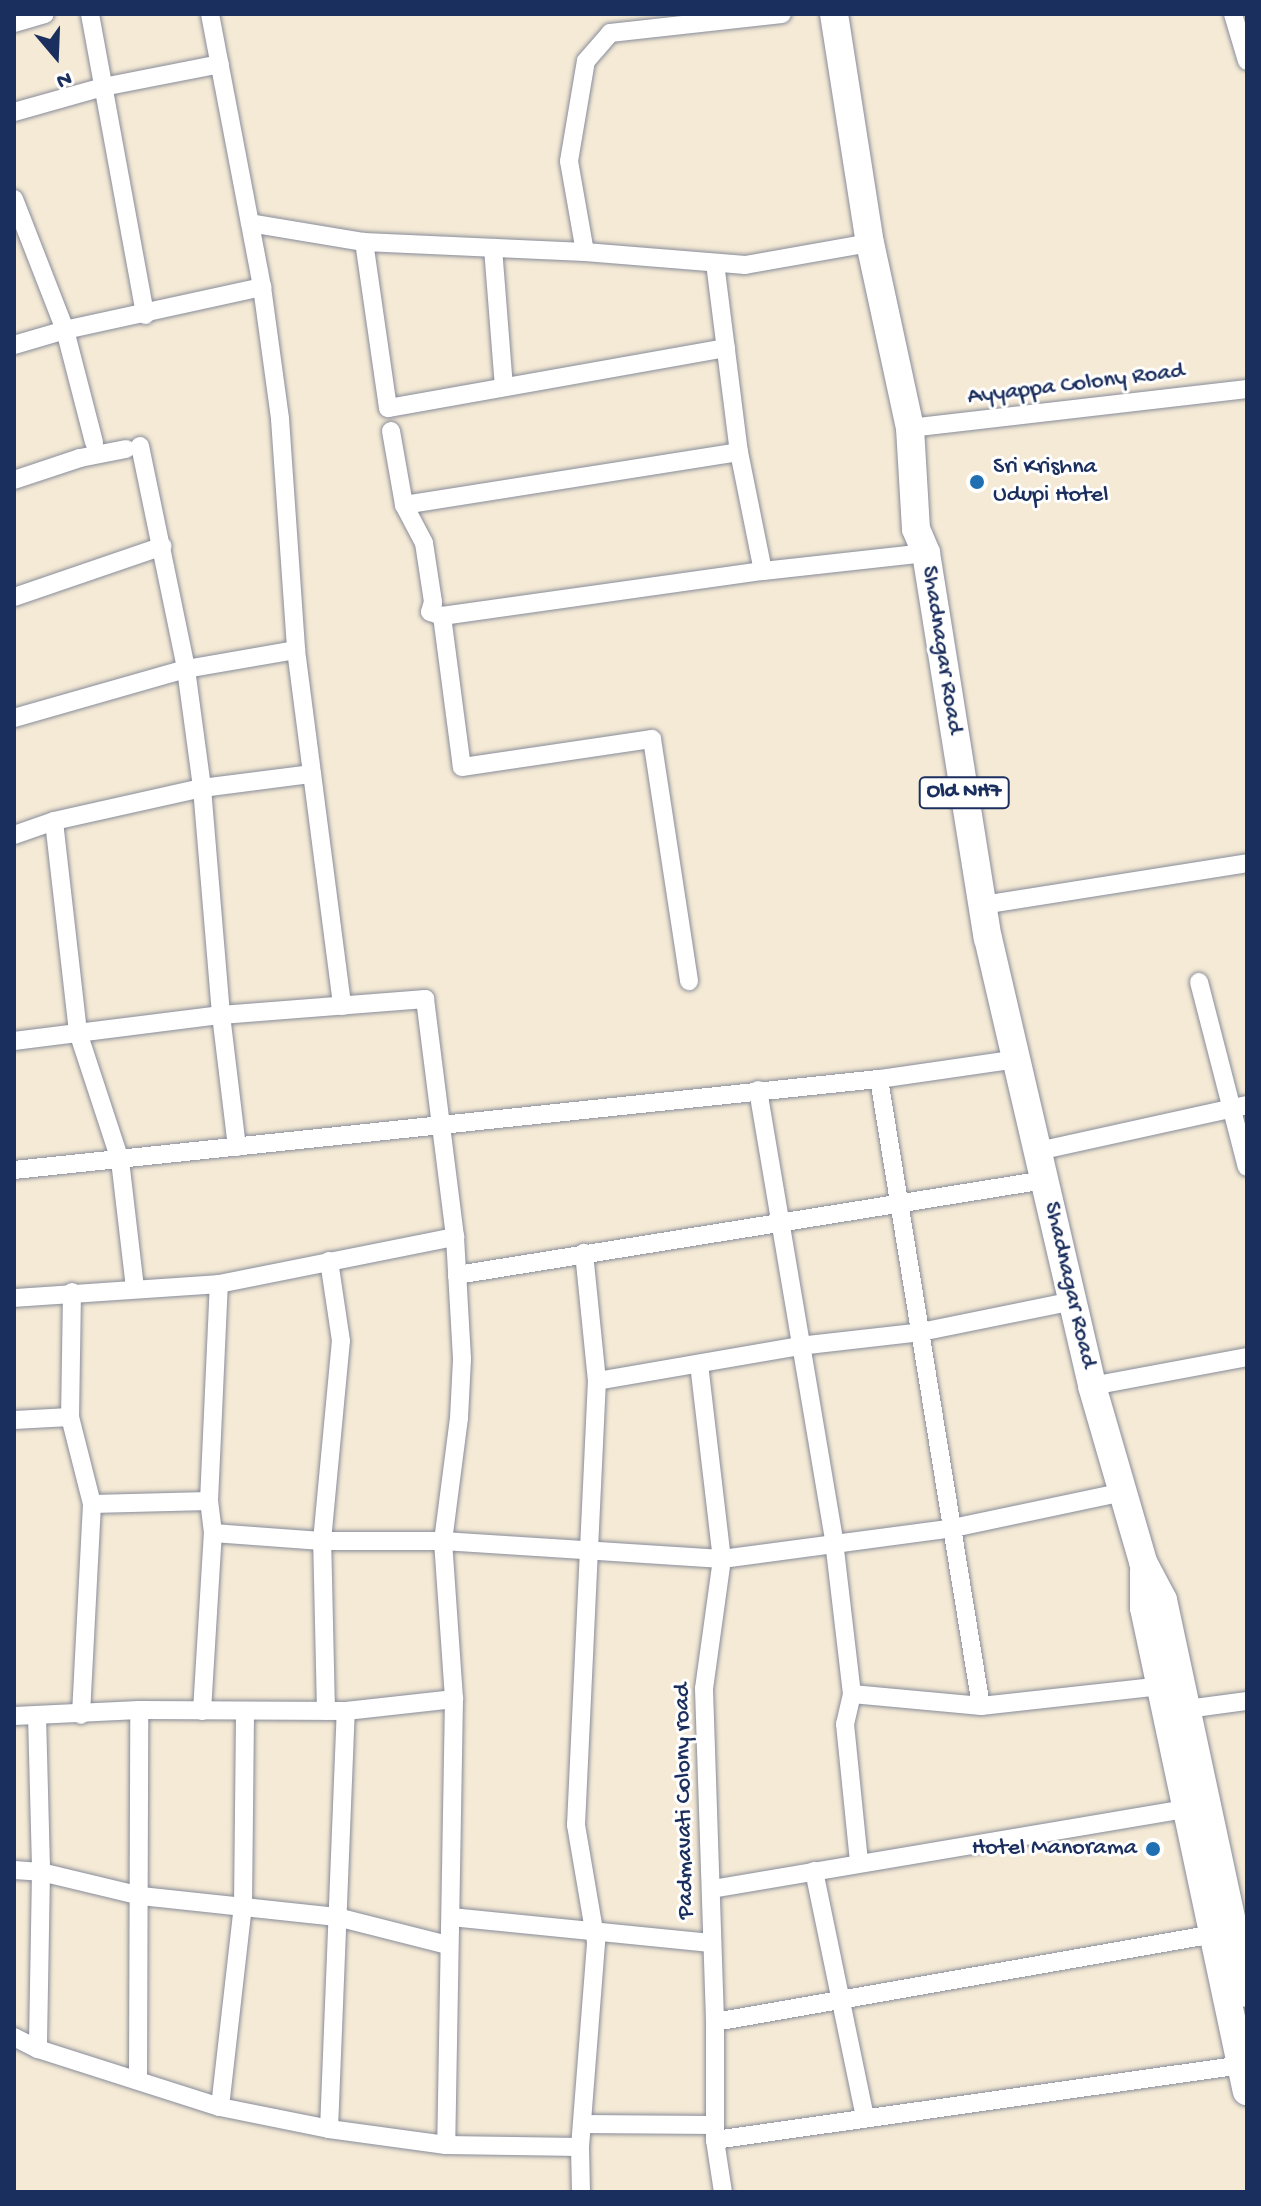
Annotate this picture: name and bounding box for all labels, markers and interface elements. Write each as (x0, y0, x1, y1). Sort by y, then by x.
north arrow (16, 16, 96, 96)
text: N (53, 64, 75, 93)
street label: Ayyappa Colony Road (966, 357, 1186, 413)
place label: Sri Krishna Udupi Hotel (993, 454, 1108, 510)
marker: Sri Krishna Udupi Hotel (968, 473, 986, 491)
street label: Shadnagar Road (914, 564, 968, 736)
road number: Old NH7 (918, 775, 1010, 811)
street label: Shadnagar Road (1036, 1199, 1102, 1371)
street label: Padmavati Colony road (669, 1683, 701, 1919)
place label: Hotel Manorama (972, 1835, 1137, 1863)
marker: Hotel Manorama (1144, 1840, 1162, 1858)

